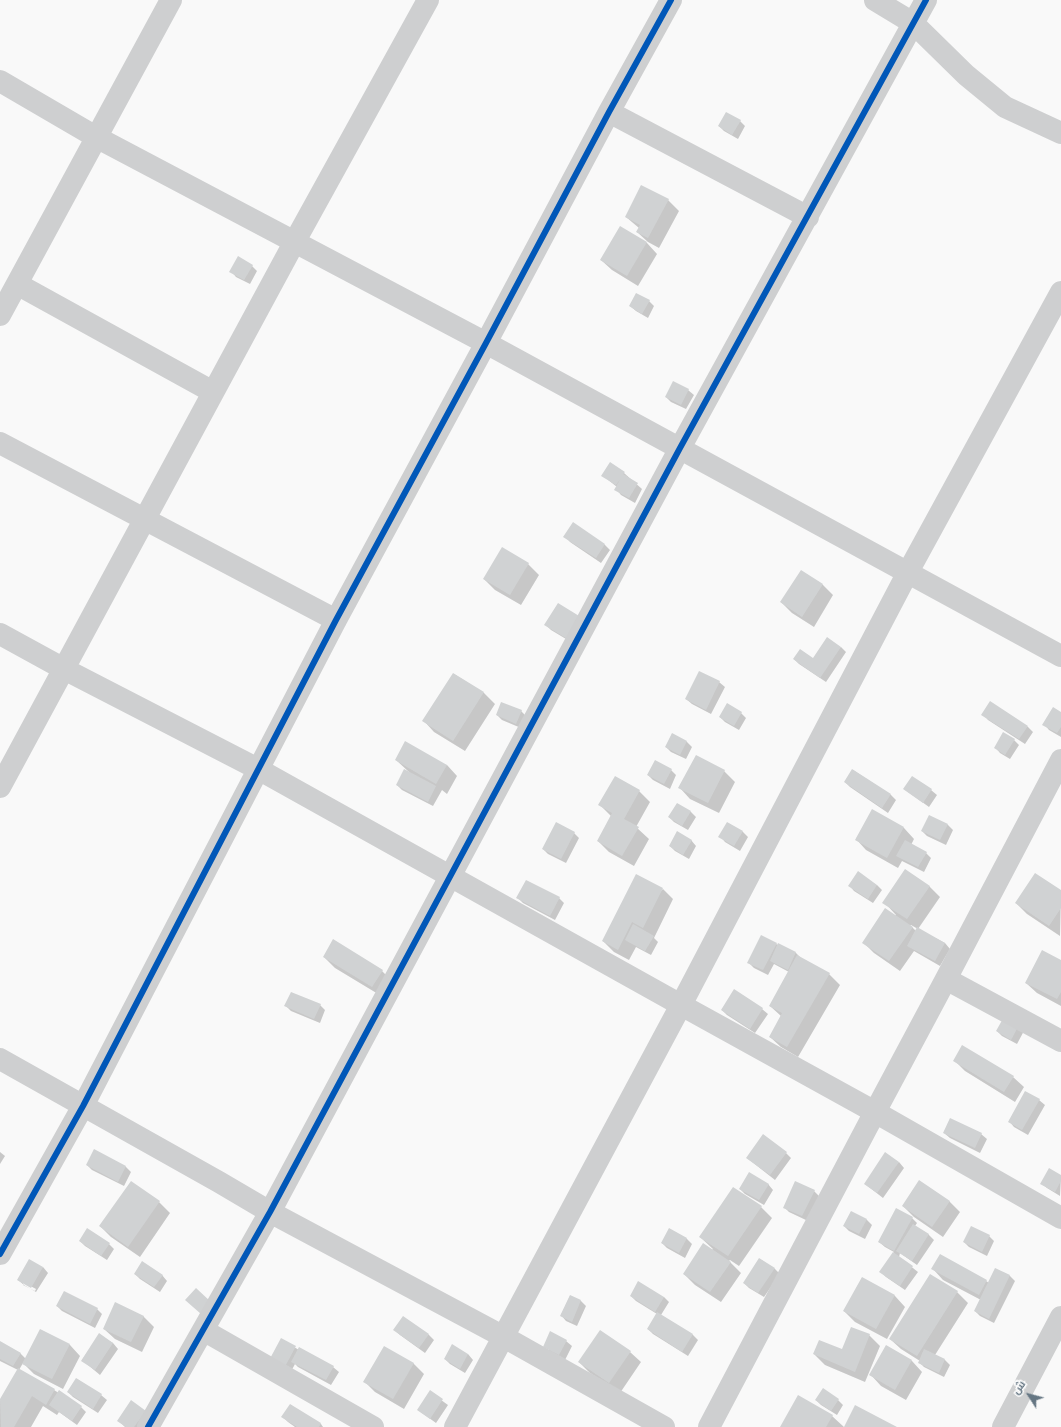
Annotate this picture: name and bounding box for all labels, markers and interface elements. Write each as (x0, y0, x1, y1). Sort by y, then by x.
north arrow (1009, 1375, 1049, 1415)
text: ش (1010, 1379, 1027, 1397)

